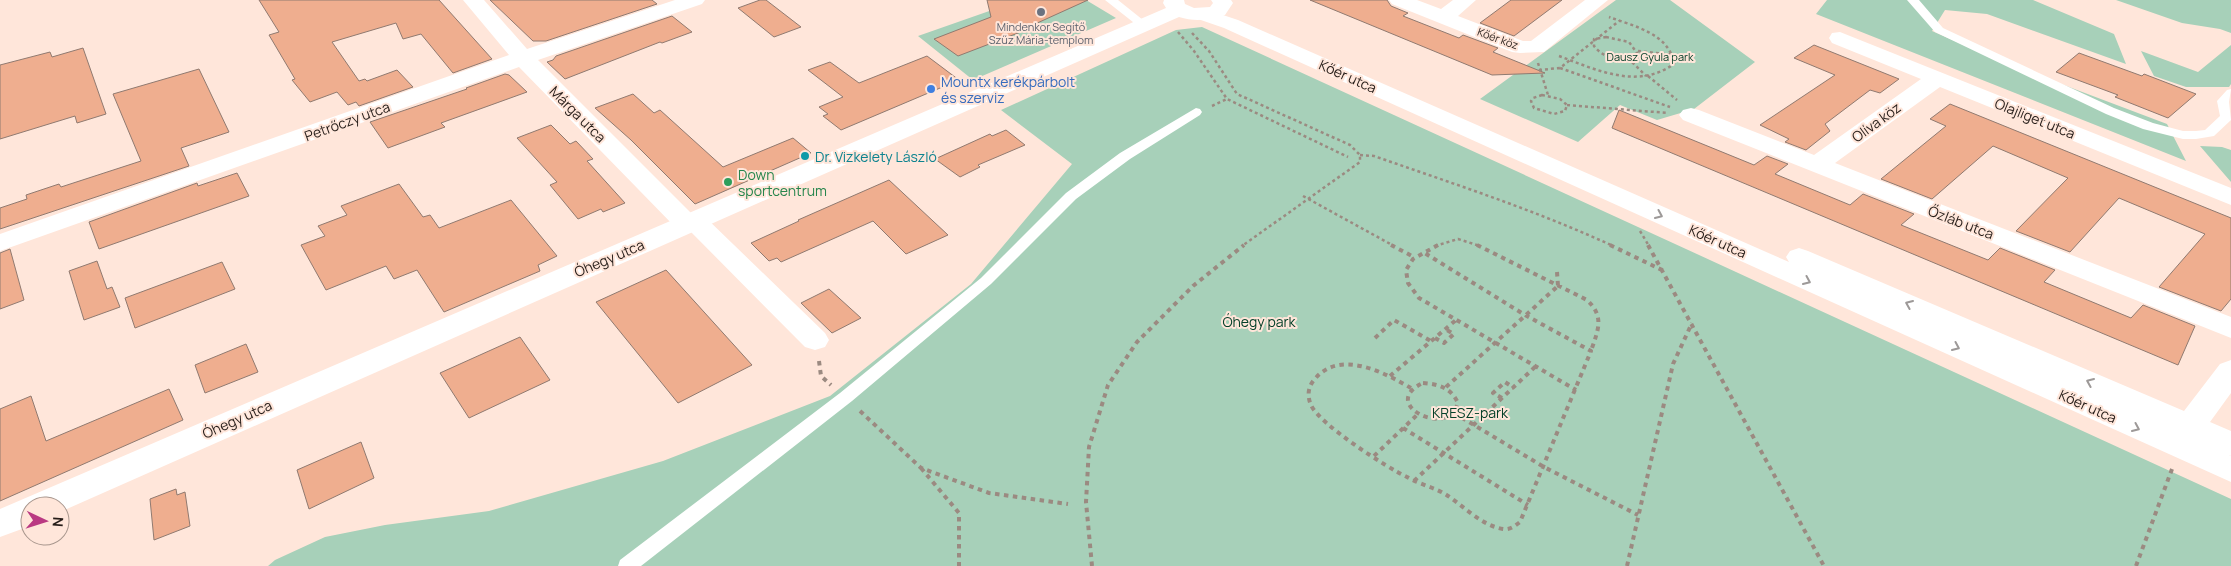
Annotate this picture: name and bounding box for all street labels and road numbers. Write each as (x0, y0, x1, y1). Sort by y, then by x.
street label: Kőér köz (1475, 24, 1521, 52)
street label: Kőér utca (1316, 55, 1380, 97)
street label: Márga utca (546, 82, 610, 146)
street label: Olajliget utca (1992, 93, 2078, 143)
street label: Petrőczy utca (302, 97, 392, 145)
street label: Olíva köz (1848, 98, 1904, 146)
street label: Őzláb utca (1925, 201, 1997, 243)
street label: Kőér utca (1686, 220, 1750, 262)
street label: Óhegy utca (571, 235, 647, 281)
street label: Kőér utca (2056, 385, 2120, 427)
street label: Óhegy utca (199, 395, 275, 443)

